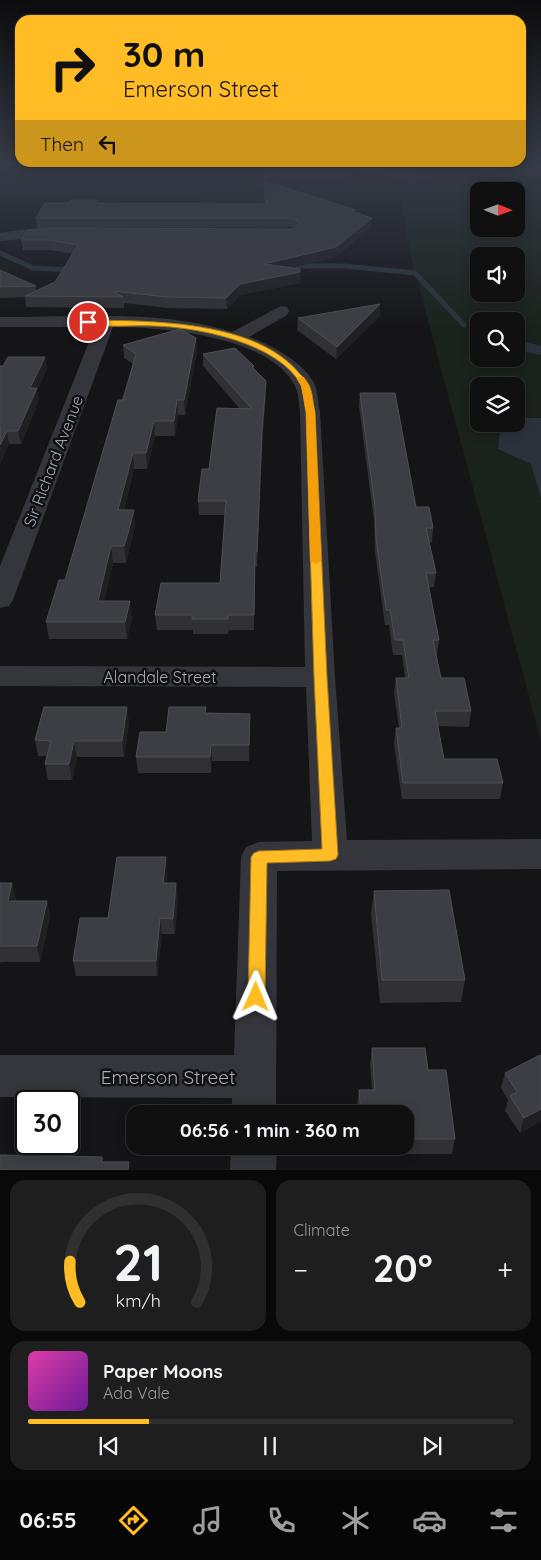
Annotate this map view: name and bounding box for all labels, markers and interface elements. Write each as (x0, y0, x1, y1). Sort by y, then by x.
text: 30 m (123, 32, 205, 76)
icon: right (40, 35, 105, 100)
text: Emerson Street (123, 75, 279, 103)
icon: left (94, 130, 122, 158)
text: Then (40, 132, 84, 156)
north arrow (470, 182, 525, 238)
map controls (470, 182, 525, 432)
button: sound (470, 247, 525, 302)
pin (67, 301, 109, 343)
icon: arrive (74, 308, 102, 336)
button: search (470, 312, 525, 367)
button: layers (470, 377, 525, 432)
street label: Sir Richard Avenue (19, 393, 87, 529)
street label: Alandale Street (103, 667, 217, 687)
position arrow (229, 970, 281, 1022)
street label: Emerson Street (101, 1065, 235, 1089)
speed limit sign: 30 (15, 1090, 80, 1155)
text: 06:56 · 1 min · 360 m (180, 1118, 360, 1142)
text: Climate (294, 1220, 350, 1240)
text: 21 (113, 1229, 163, 1294)
text: 20° (373, 1244, 433, 1292)
text: − (294, 1252, 308, 1287)
text: + (497, 1252, 513, 1287)
text: km/h (115, 1289, 160, 1311)
text: Paper Moons (103, 1359, 223, 1383)
text: Ada Vale (103, 1383, 170, 1403)
icon: previous (95, 1432, 123, 1460)
icon: pause (256, 1432, 284, 1460)
icon: next (418, 1432, 446, 1460)
icon: directions (116, 1503, 151, 1538)
icon: music (190, 1503, 225, 1538)
icon: phone (264, 1503, 299, 1538)
icon: climate (338, 1503, 373, 1538)
icon: car (412, 1503, 447, 1538)
icon: filters (486, 1503, 521, 1538)
text: 06:55 (20, 1506, 77, 1534)

